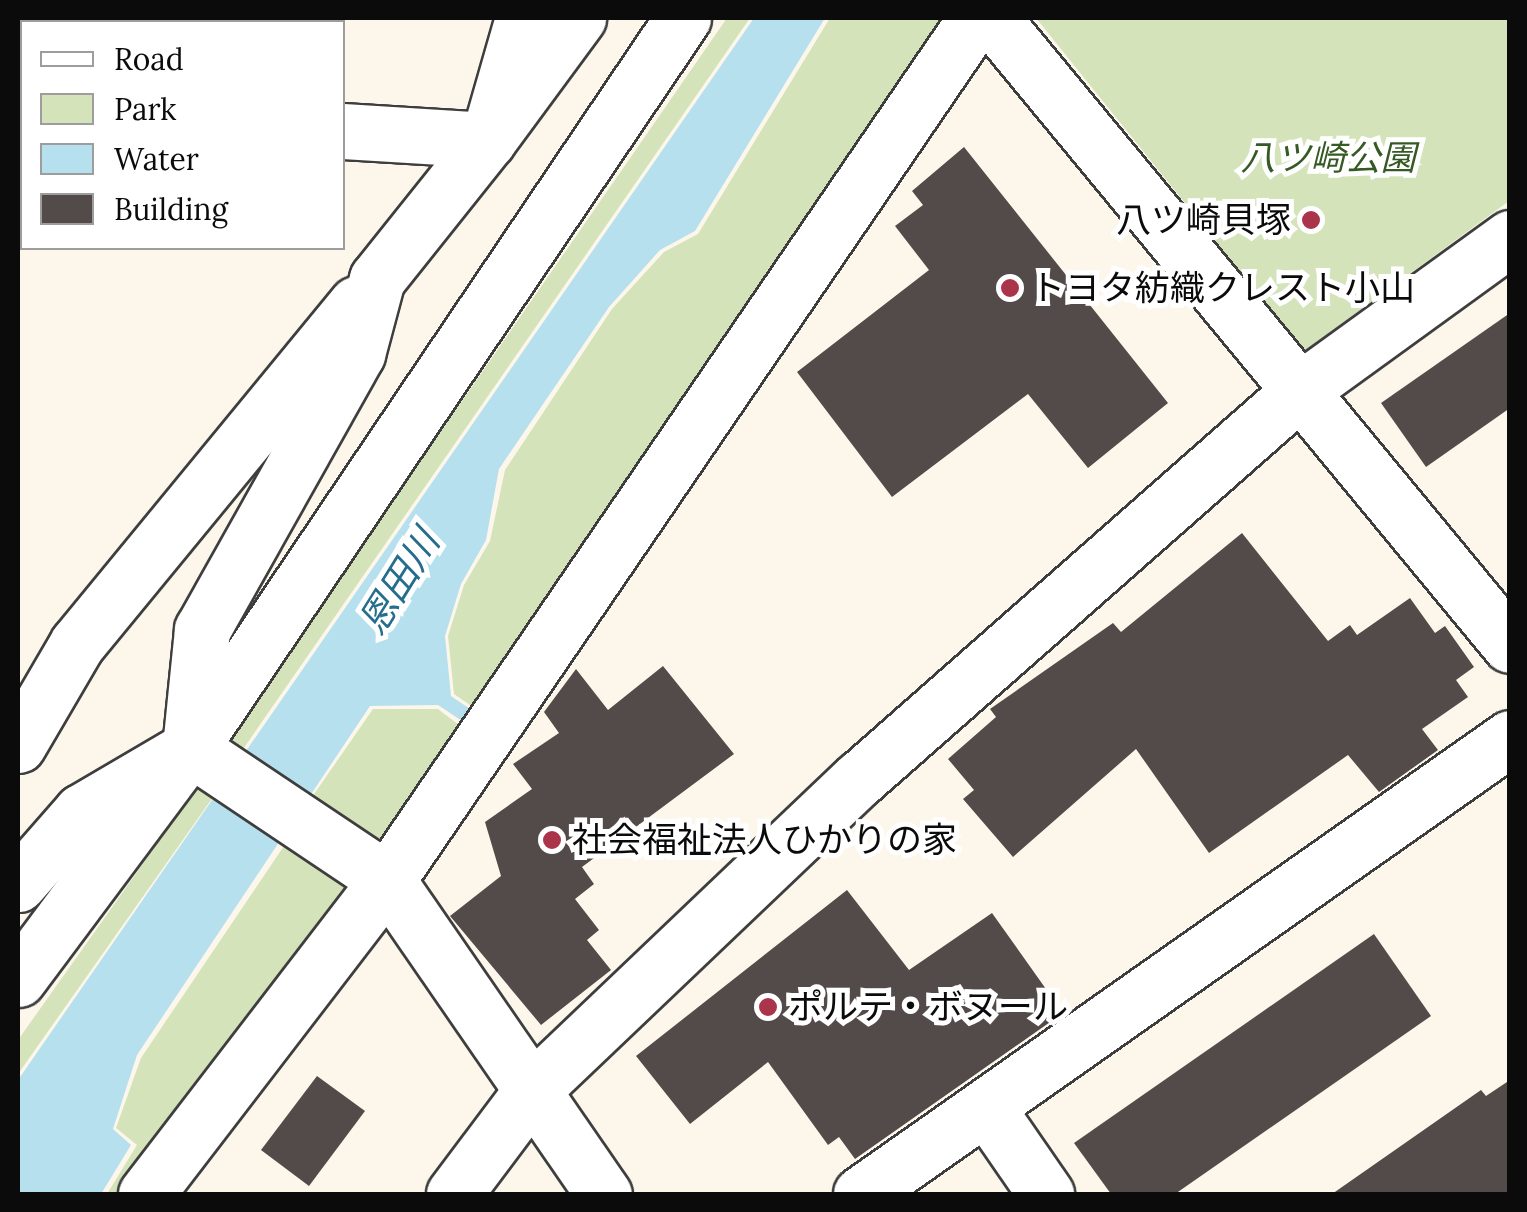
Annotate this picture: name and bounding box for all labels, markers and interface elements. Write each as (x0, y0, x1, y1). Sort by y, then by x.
legend (20, 20, 345, 250)
text: Road (114, 40, 184, 78)
text: Park (114, 90, 176, 128)
park label: 八ツ崎公園 (1241, 137, 1415, 179)
text: Water (114, 140, 199, 178)
text: Building (114, 190, 228, 228)
place label: 八ツ崎貝塚 (1116, 199, 1291, 241)
marker: 八ツ崎貝塚 (1300, 209, 1322, 231)
place label: トヨタ紡織クレスト小山 (1030, 267, 1415, 309)
marker: トヨタ紡織クレスト小山 (999, 277, 1021, 299)
water label: 恩田川 (349, 522, 449, 642)
place label: 社会福祉法人ひかりの家 (572, 819, 957, 861)
marker: 社会福祉法人ひかりの家 (541, 829, 563, 851)
place label: ポルテ・ボヌール (788, 986, 1068, 1028)
marker: ポルテ・ボヌール (757, 996, 779, 1018)

